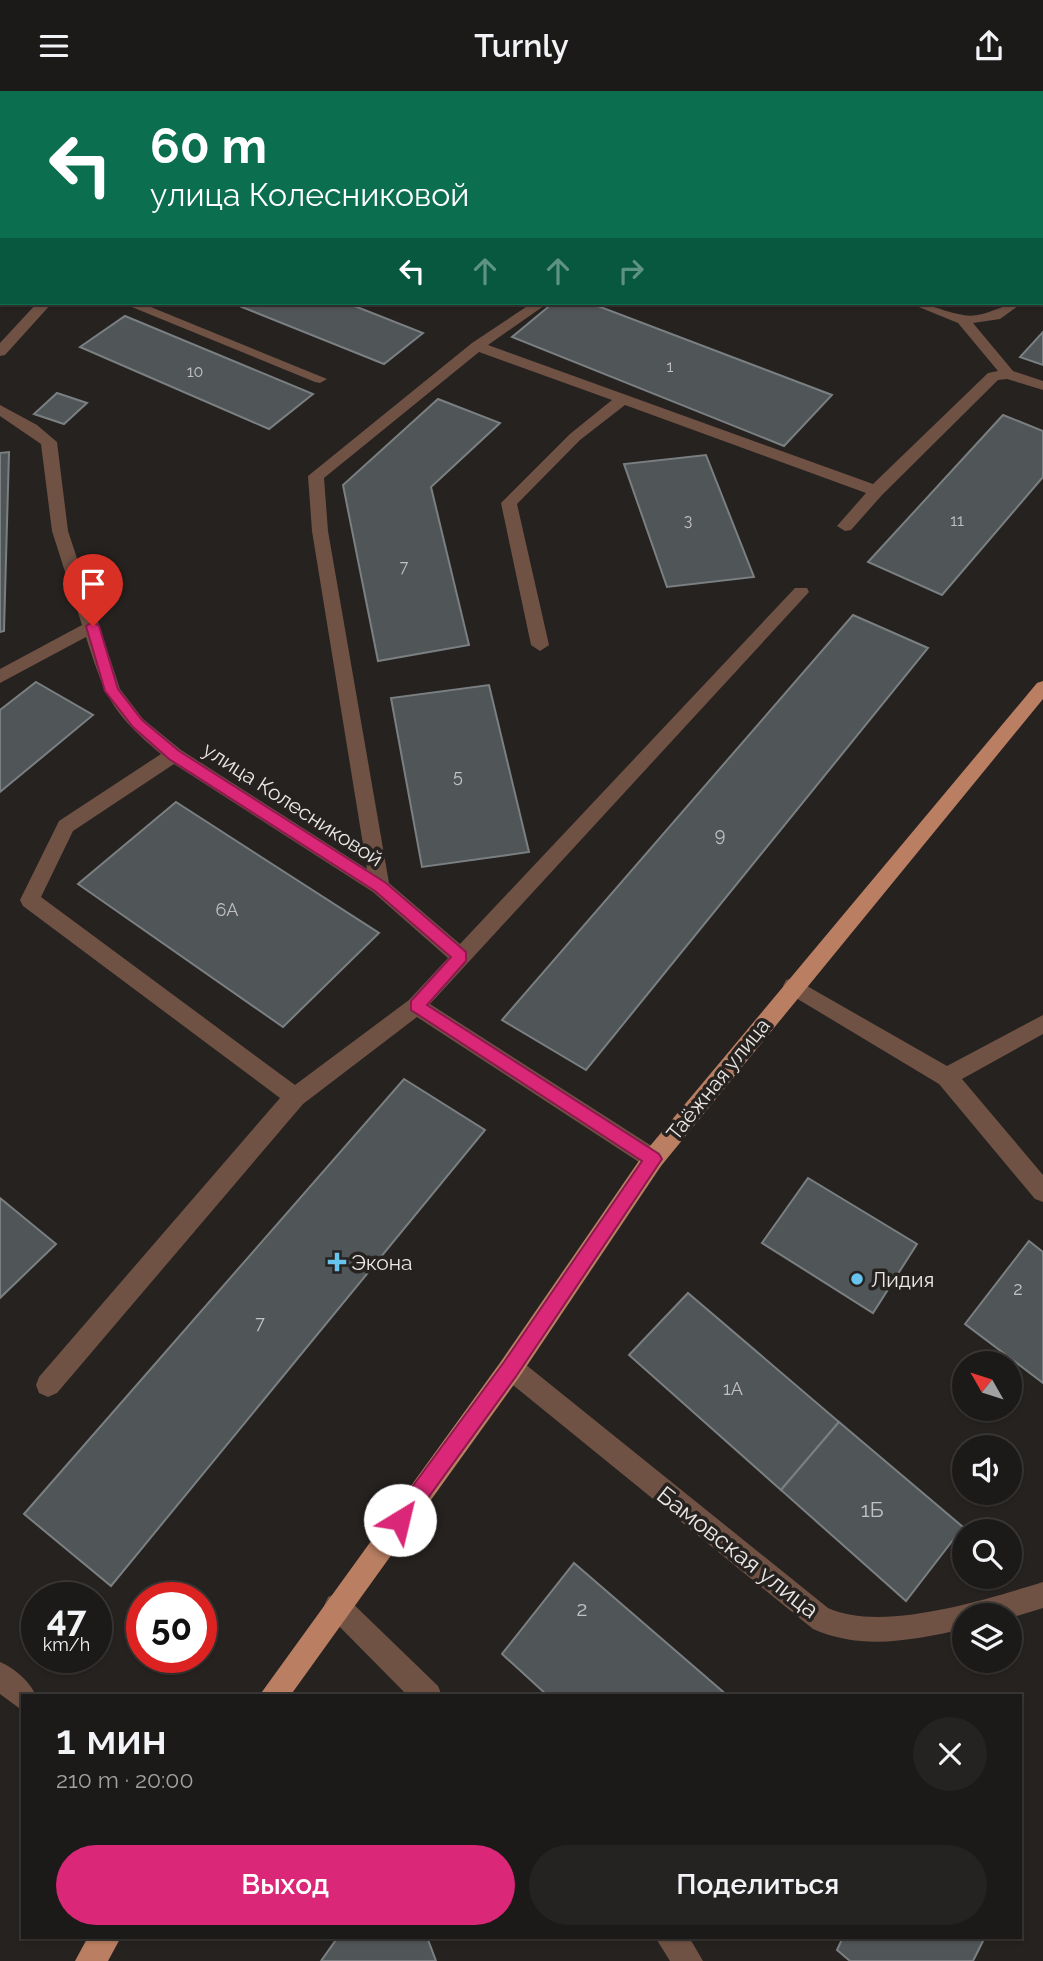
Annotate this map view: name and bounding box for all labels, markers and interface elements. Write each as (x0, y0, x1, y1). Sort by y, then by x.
icon: menu (35, 27, 73, 65)
text: Turnly (474, 27, 569, 64)
icon: share (970, 27, 1008, 65)
text: 60 m (150, 117, 267, 174)
icon: left (35, 119, 126, 210)
text: улица Колесниковой (150, 176, 469, 213)
icon: left (393, 252, 431, 290)
icon: ahead (466, 252, 504, 290)
icon: ahead (539, 252, 577, 290)
icon: right (612, 252, 650, 290)
house number: 1 (667, 357, 674, 376)
house number: 10 (187, 362, 203, 381)
house number: 3 (684, 511, 692, 530)
house number: 11 (950, 511, 964, 530)
pin (63, 554, 123, 626)
house number: 7 (400, 557, 409, 576)
icon: arrive (74, 565, 112, 603)
street label: улица Колесниковой (198, 736, 388, 872)
house number: 5 (453, 765, 463, 786)
house number: 9 (715, 824, 725, 845)
house number: 6А (216, 899, 238, 920)
street label: Таёжная улица (661, 1013, 775, 1145)
place label: Экона (351, 1250, 412, 1275)
marker: Экона (329, 1254, 345, 1270)
place label: Лидия (871, 1267, 934, 1292)
marker: Лидия (849, 1271, 865, 1287)
house number: 2 (1013, 1278, 1023, 1299)
house number: 7 (255, 1312, 265, 1333)
north arrow (952, 1351, 1022, 1421)
map controls (952, 1351, 1022, 1673)
house number: 1А (723, 1378, 743, 1399)
button: sound (952, 1435, 1022, 1505)
street label: Бамовская улица (651, 1480, 825, 1624)
position arrow (363, 1483, 437, 1557)
house number: 1Б (861, 1497, 884, 1522)
button: search (952, 1519, 1022, 1589)
speed limit sign: 50 (126, 1582, 217, 1673)
house number: 2 (577, 1596, 587, 1621)
text: 47 (47, 1598, 86, 1639)
button: layers (952, 1603, 1022, 1673)
text: km/h (43, 1634, 90, 1655)
text: 1 мин (56, 1715, 167, 1764)
button: close (913, 1717, 987, 1791)
text: 210 m · 20:00 (56, 1766, 194, 1793)
button: Выход (56, 1845, 515, 1925)
button: Поделиться (529, 1845, 987, 1925)

